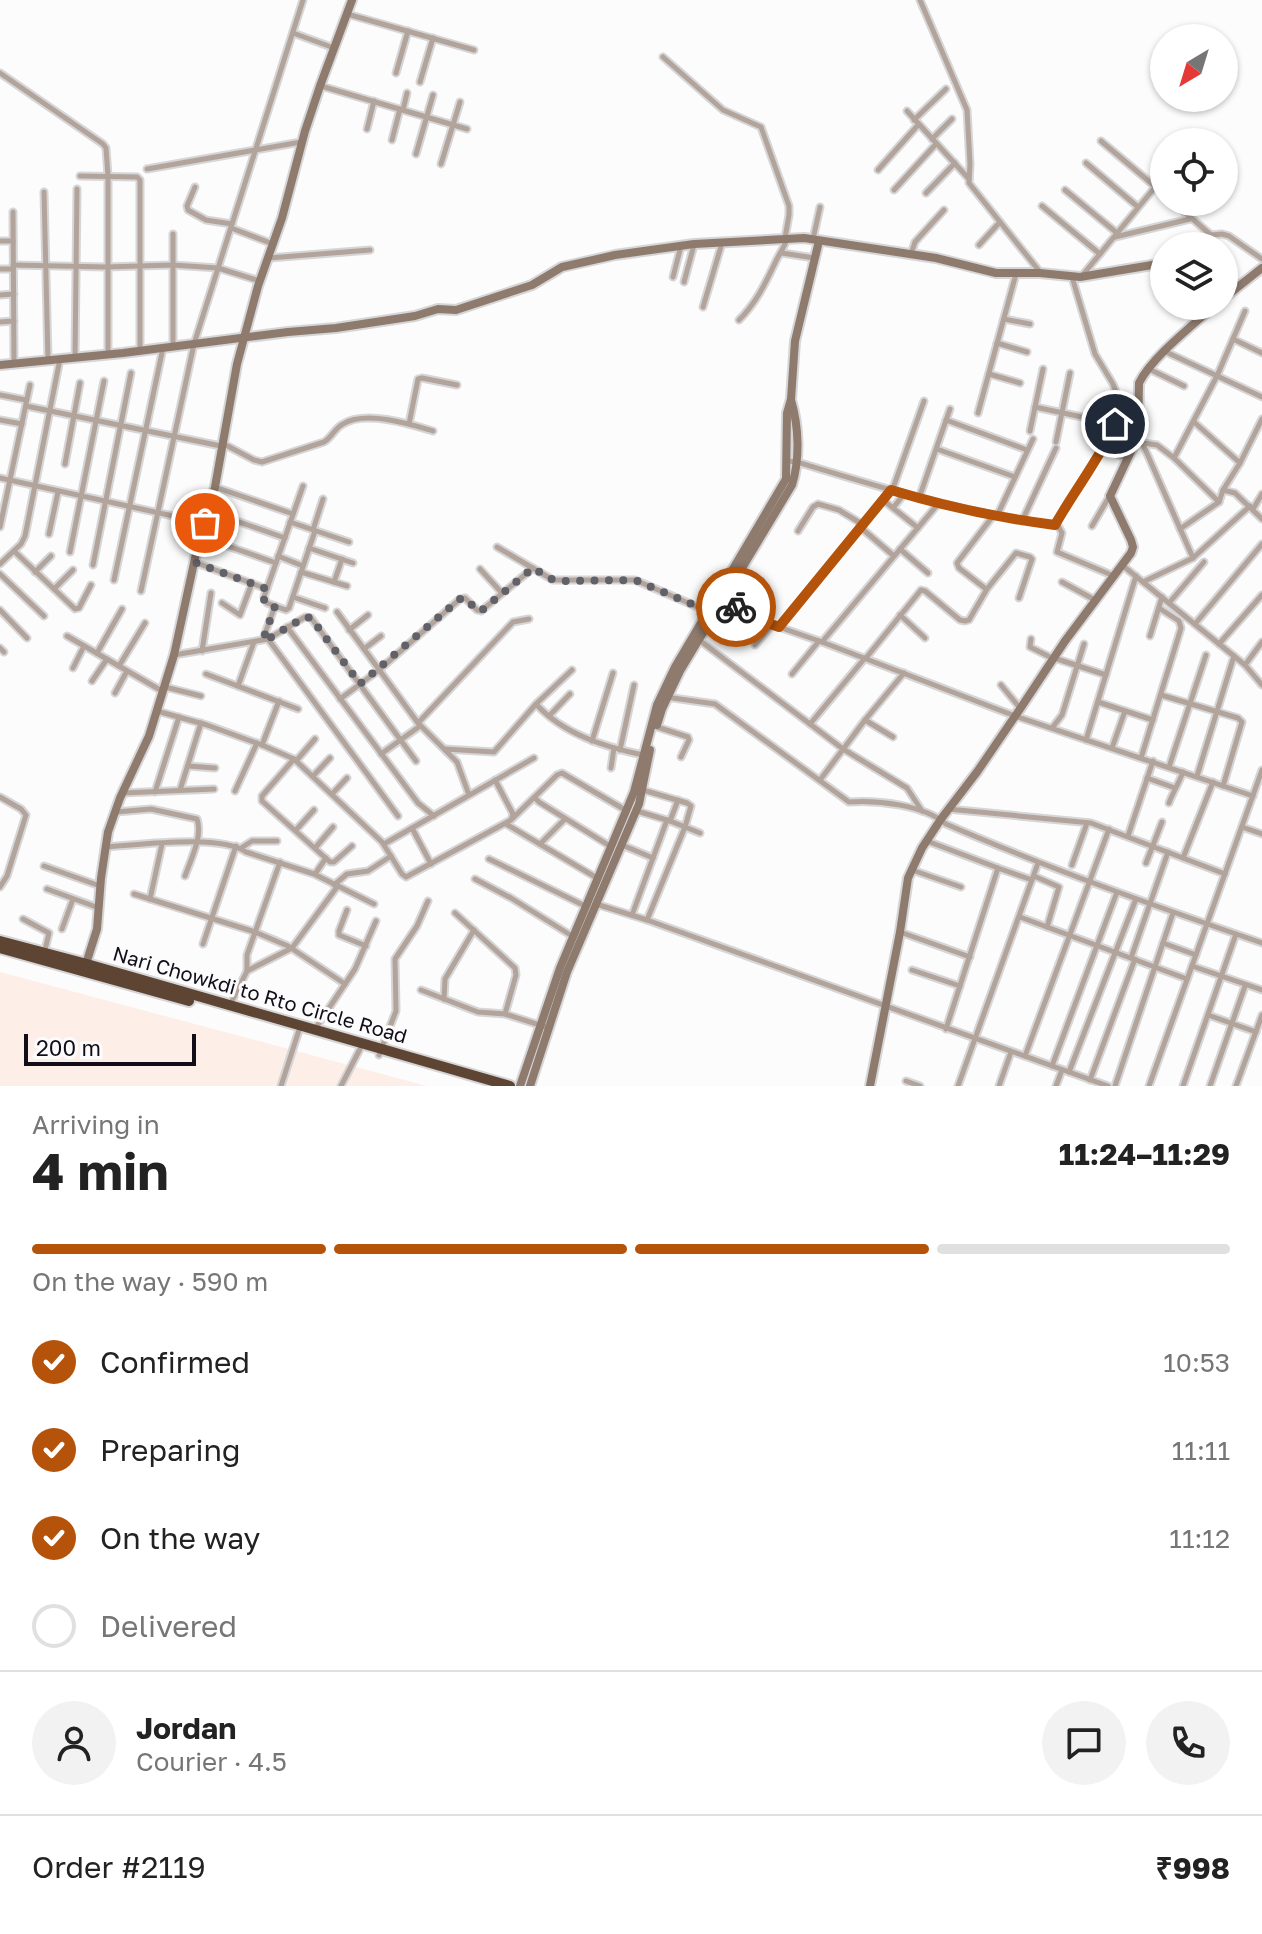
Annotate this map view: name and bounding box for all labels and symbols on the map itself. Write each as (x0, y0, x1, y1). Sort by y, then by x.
north arrow (1150, 24, 1238, 112)
pin (1081, 390, 1149, 458)
pin (171, 489, 239, 557)
courier (696, 567, 776, 647)
street label: Nari Chowkdi to Rto Circle Road (110, 940, 410, 1048)
scale bar (24, 1030, 196, 1066)

